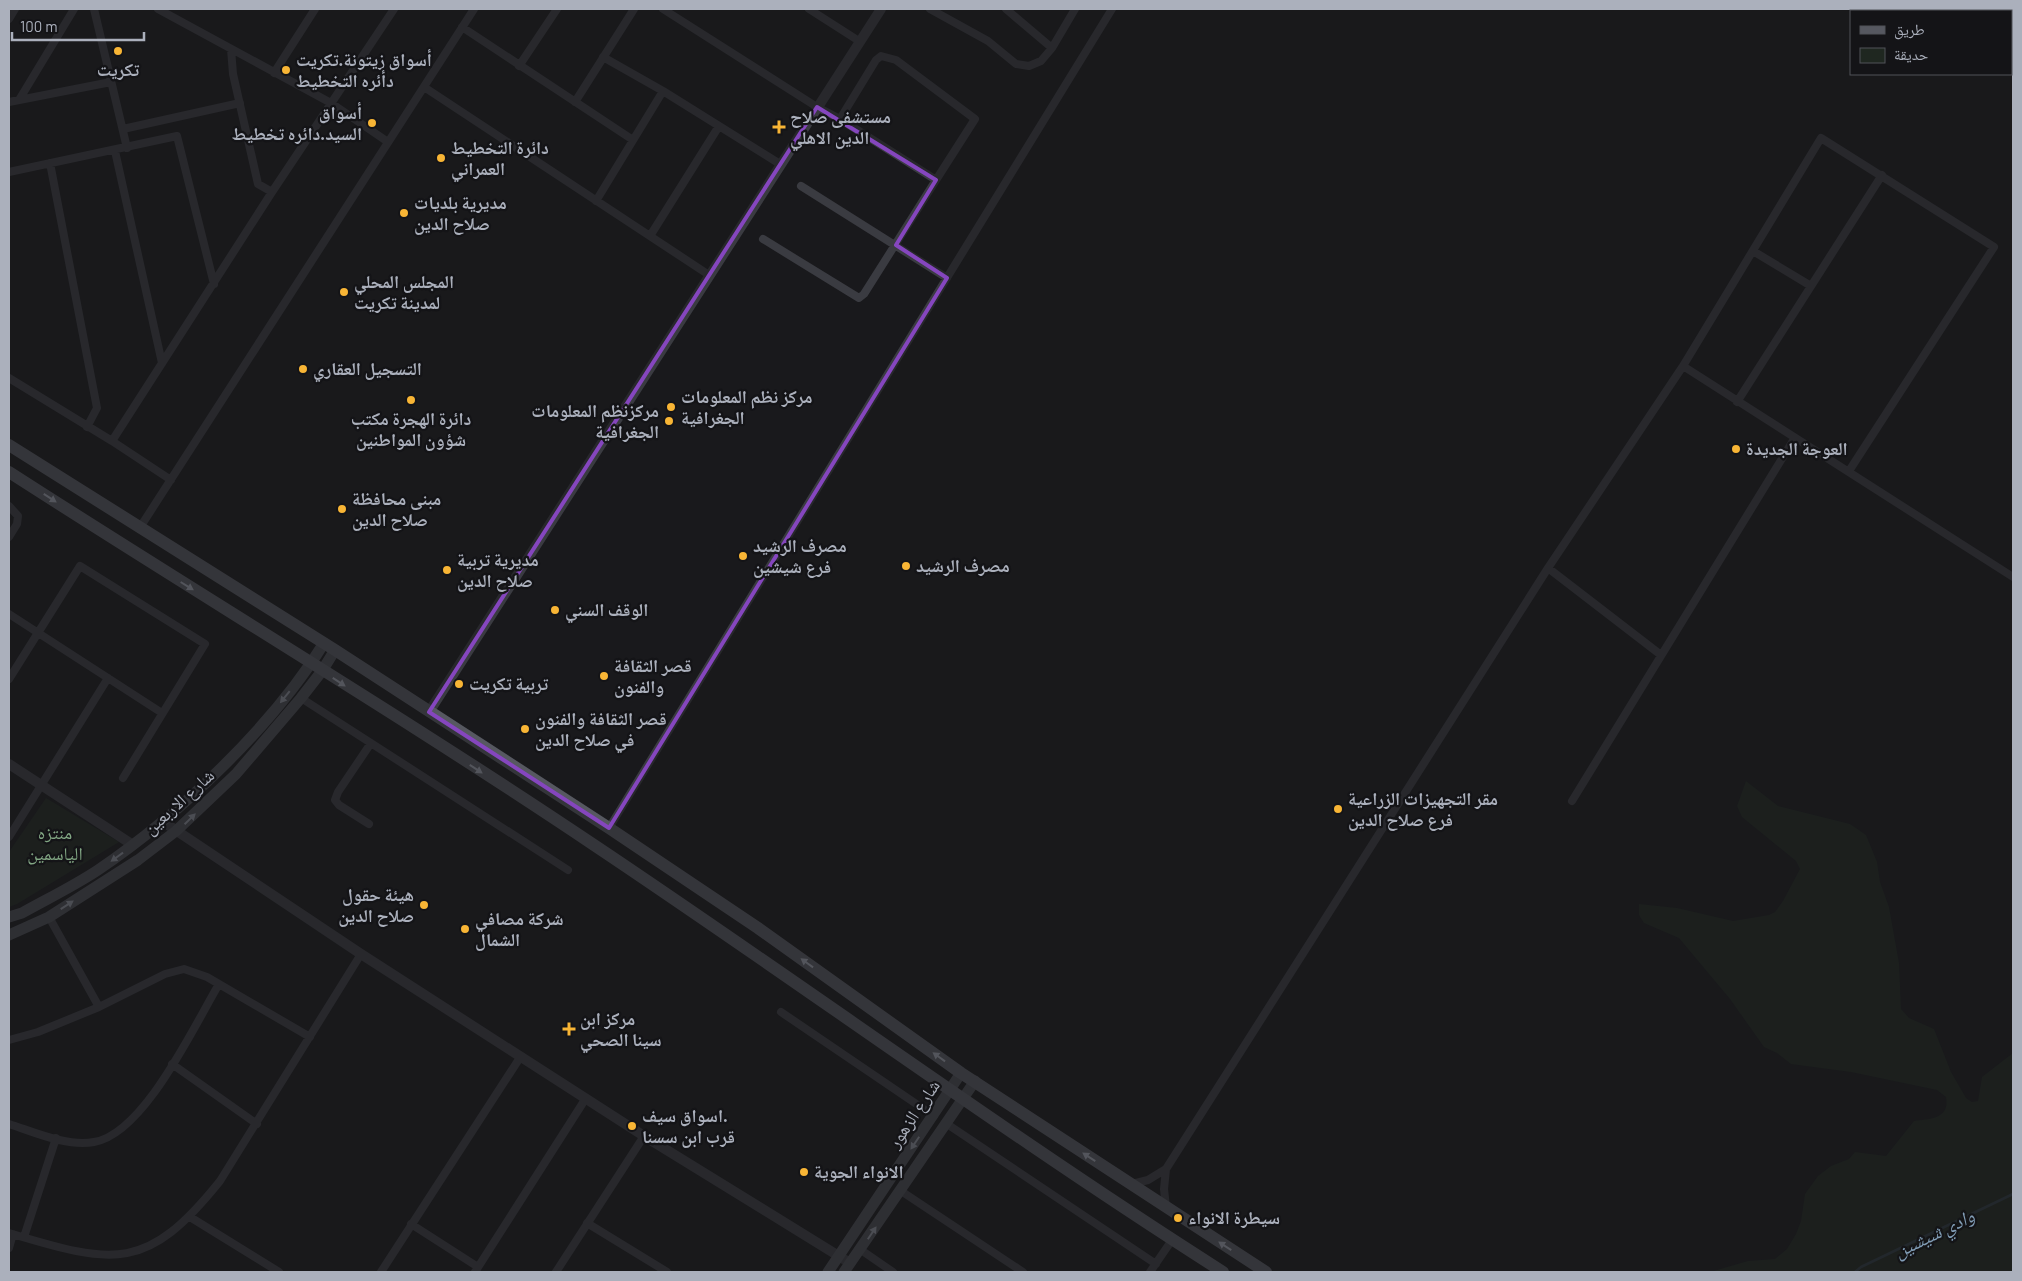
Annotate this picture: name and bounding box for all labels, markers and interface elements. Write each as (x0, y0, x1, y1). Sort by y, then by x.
scale bar (12, 10, 145, 42)
legend (1850, 10, 2012, 75)
text: 100 m (20, 17, 58, 35)
text: طريق (1894, 20, 1925, 40)
marker: تكريت (112, 45, 124, 57)
text: حديقة (1894, 45, 1929, 63)
place label: أسواق زيتونة.تكريت دأئره التخطيط (296, 48, 432, 91)
place label: تكريت (97, 58, 139, 80)
marker: أسواق زيتونة.تكريت دأئره التخطيط (280, 64, 292, 76)
place label: أسواق السيد.دائره تخطيط (232, 101, 362, 144)
place label: مستشفى صلاح الدين الاهلي (790, 105, 891, 152)
marker: أسواق السيد.دائره تخطيط (366, 117, 378, 129)
marker: مستشفى صلاح الدين الاهلي (772, 120, 786, 134)
place label: دائرة التخطيط العمراني (451, 136, 549, 183)
marker: دائرة التخطيط العمراني (435, 152, 447, 164)
place label: مديرية بلديات صلاح الدين (414, 191, 507, 235)
marker: مديرية بلديات صلاح الدين (398, 207, 410, 219)
place label: المجلس المحلي لمدينة تكريت (354, 270, 454, 313)
marker: المجلس المحلي لمدينة تكريت (338, 286, 350, 298)
place label: التسجيل العقاري (313, 357, 422, 383)
marker: التسجيل العقاري (297, 363, 309, 375)
place label: مركز نظم المعلومات الجغرافية (681, 385, 812, 428)
marker: دائرة الهجرة مكتب شؤون المواطنين (405, 394, 417, 406)
place label: مركزنظم المعلومات الجغرافية (531, 399, 659, 442)
marker: مركز نظم المعلومات الجغرافية (665, 401, 677, 413)
place label: دائرة الهجرة مكتب شؤون المواطنين (351, 407, 472, 451)
marker: مركزنظم المعلومات الجغرافية (663, 415, 675, 427)
place label: العوجة الجديدة (1746, 437, 1848, 459)
marker: العوجة الجديدة (1730, 443, 1742, 455)
place label: مبنى محافظة صلاح الدين (352, 487, 441, 531)
one-way arrow (43, 494, 56, 503)
marker: مبنى محافظة صلاح الدين (336, 503, 348, 515)
place label: مصرف الرشيد فرع شيشين (753, 534, 847, 578)
place label: مديرية تربية صلاح الدين (457, 548, 539, 592)
marker: مصرف الرشيد فرع شيشين (737, 550, 749, 562)
place label: مصرف الرشيد (916, 554, 1010, 576)
marker: مصرف الرشيد (900, 560, 912, 572)
marker: مديرية تربية صلاح الدين (441, 564, 453, 576)
one-way arrow (180, 581, 193, 590)
place label: الوقف السني (565, 598, 648, 624)
marker: الوقف السني (549, 604, 561, 616)
place label: قصر الثقافة والفنون (614, 654, 692, 698)
marker: قصر الثقافة والفنون (598, 670, 610, 682)
place label: تربية تكريت (469, 672, 548, 695)
one-way arrow (332, 677, 346, 687)
marker: تربية تكريت (453, 678, 465, 690)
one-way arrow (279, 690, 290, 703)
place label: قصر الثقافة والفنون في صلاح الدين (535, 707, 667, 754)
marker: قصر الثقافة والفنون في صلاح الدين (519, 723, 531, 735)
street label: شارع الاربعين (138, 764, 219, 840)
one-way arrow (469, 765, 483, 774)
place label: مقر التجهيزات الزراعية فرع صلاح الدين (1348, 787, 1498, 831)
marker: مقر التجهيزات الزراعية فرع صلاح الدين (1332, 803, 1344, 815)
one-way arrow (183, 813, 195, 825)
park label: منتزه الياسمين (27, 821, 83, 865)
one-way arrow (110, 852, 124, 862)
place label: هيئة حقول صلاح الدين (338, 883, 414, 927)
marker: هيئة حقول صلاح الدين (418, 899, 430, 911)
one-way arrow (61, 900, 74, 910)
place label: شركة مصافي الشمال (475, 907, 564, 951)
marker: شركة مصافي الشمال (459, 923, 471, 935)
one-way arrow (800, 958, 813, 968)
place label: مركز ابن سينا الصحي (580, 1007, 662, 1054)
marker: مركز ابن سينا الصحي (562, 1022, 576, 1036)
one-way arrow (932, 1052, 946, 1062)
street label: شارع الزهور (882, 1075, 945, 1153)
place label: اسواق سيف. قرب ابن سسنا (642, 1104, 735, 1148)
marker: اسواق سيف. قرب ابن سسنا (626, 1120, 638, 1132)
one-way arrow (911, 1137, 920, 1150)
one-way arrow (1082, 1152, 1095, 1162)
place label: الانواء الجوية (814, 1160, 904, 1182)
marker: الانواء الجوية (798, 1166, 810, 1178)
water label: وادي شيشين (1890, 1203, 1980, 1266)
place label: سيطرة الانواء (1188, 1206, 1280, 1228)
marker: سيطرة الانواء (1172, 1212, 1184, 1224)
one-way arrow (868, 1226, 877, 1239)
one-way arrow (1218, 1241, 1232, 1250)

